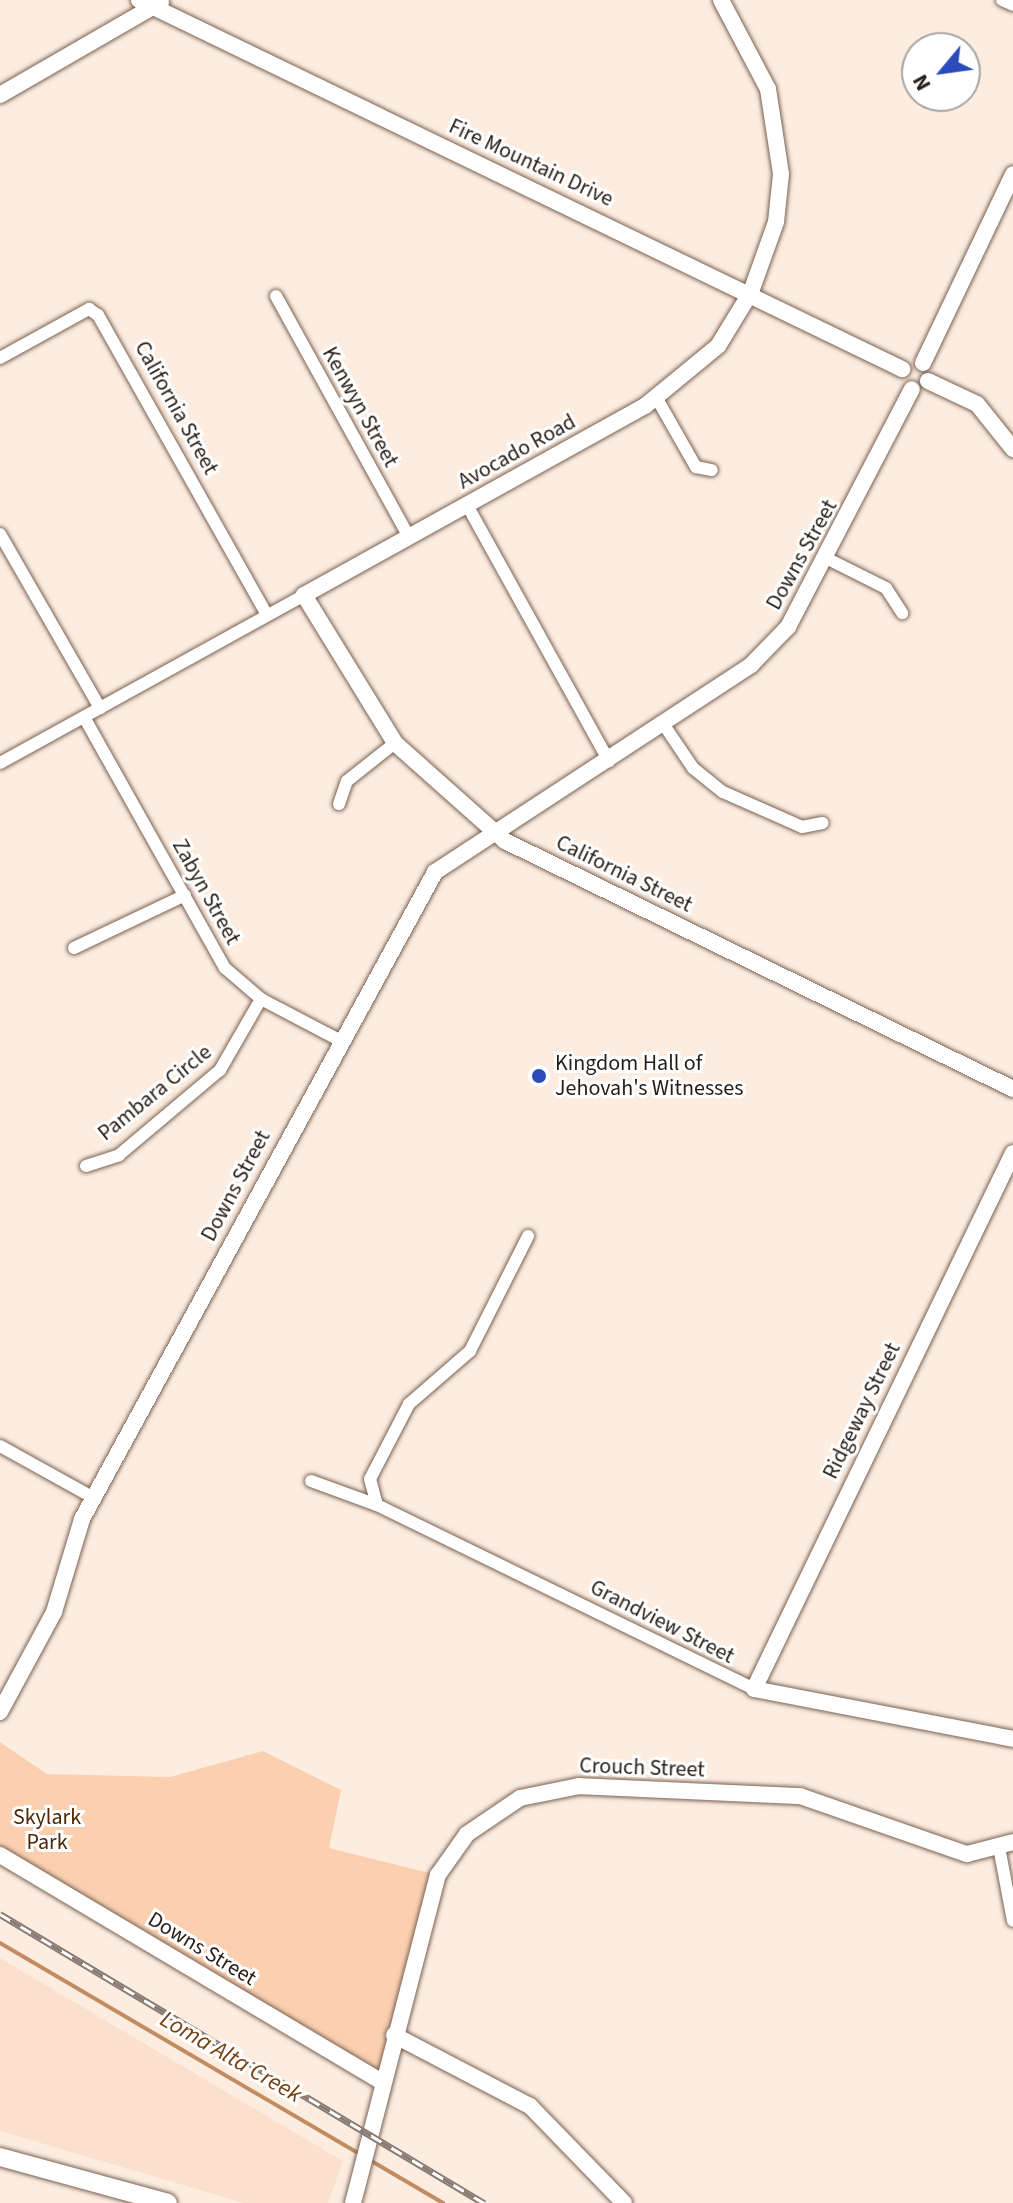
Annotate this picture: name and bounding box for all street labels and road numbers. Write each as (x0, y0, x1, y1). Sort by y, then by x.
street label: Fire Mountain Drive (445, 113, 617, 213)
street label: California Street (128, 337, 224, 479)
street label: Kenwyn Street (316, 342, 404, 472)
street label: Avocado Road (454, 409, 580, 495)
street label: Downs Street (761, 495, 843, 615)
street label: California Street (551, 830, 697, 918)
street label: Zabyn Street (166, 835, 246, 949)
street label: Pambara Circle (93, 1039, 217, 1147)
street label: Downs Street (196, 1126, 276, 1246)
street label: Ridgeway Street (818, 1339, 906, 1483)
street label: Grandview Street (586, 1574, 738, 1670)
street label: Crouch Street (579, 1753, 705, 1783)
street label: Downs Street (143, 1906, 261, 1992)

